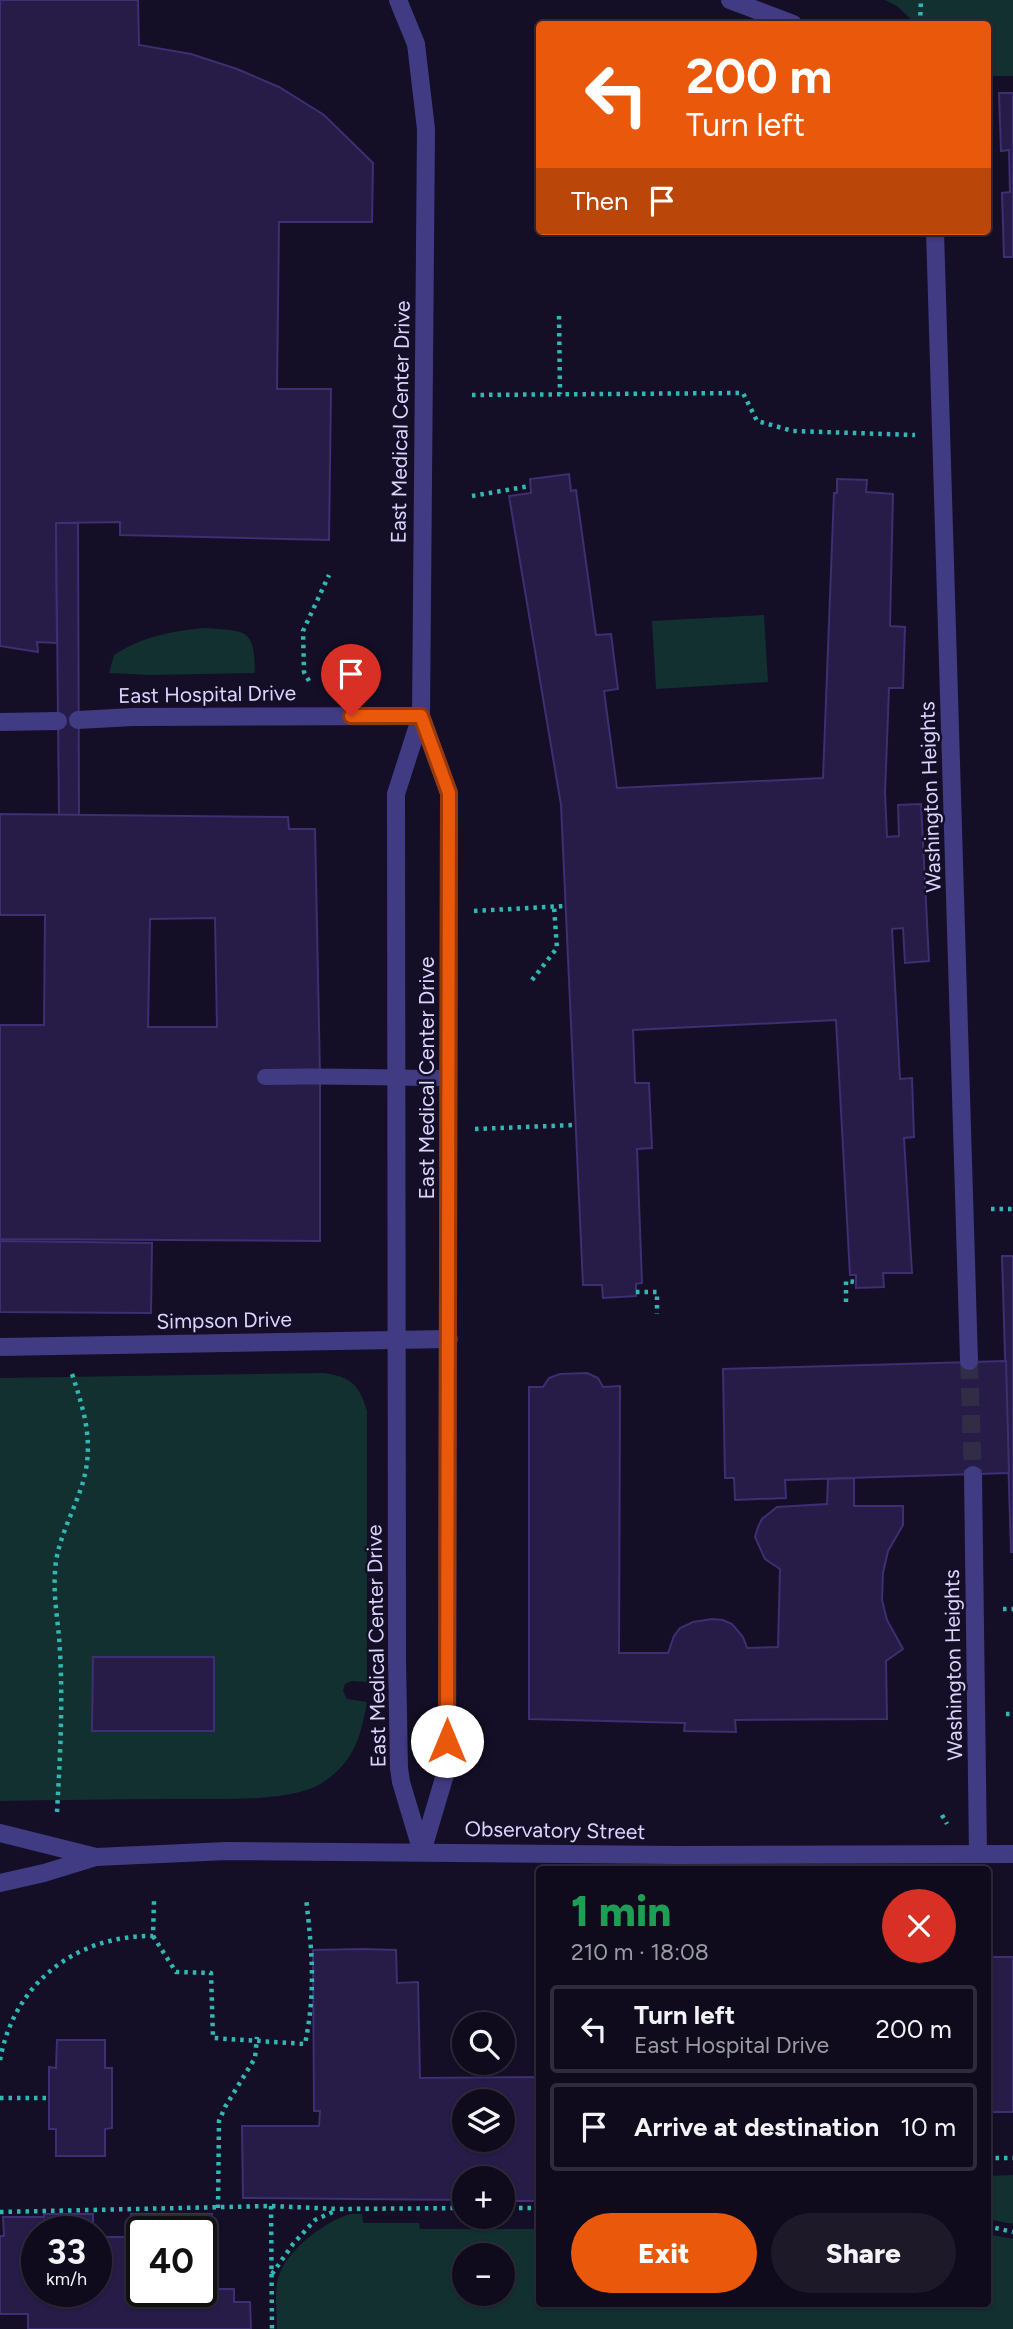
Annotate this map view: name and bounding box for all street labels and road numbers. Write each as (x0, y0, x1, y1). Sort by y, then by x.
street label: East Medical Center Drive (385, 300, 415, 544)
street label: East Hospital Drive (118, 680, 296, 708)
street label: Washington Heights (914, 701, 946, 893)
street label: East Medical Center Drive (414, 957, 439, 1199)
street label: Simpson Drive (156, 1306, 292, 1334)
street label: East Medical Center Drive (361, 1524, 391, 1768)
street label: Washington Heights (939, 1569, 967, 1761)
street label: Observatory Street (465, 1816, 646, 1844)

